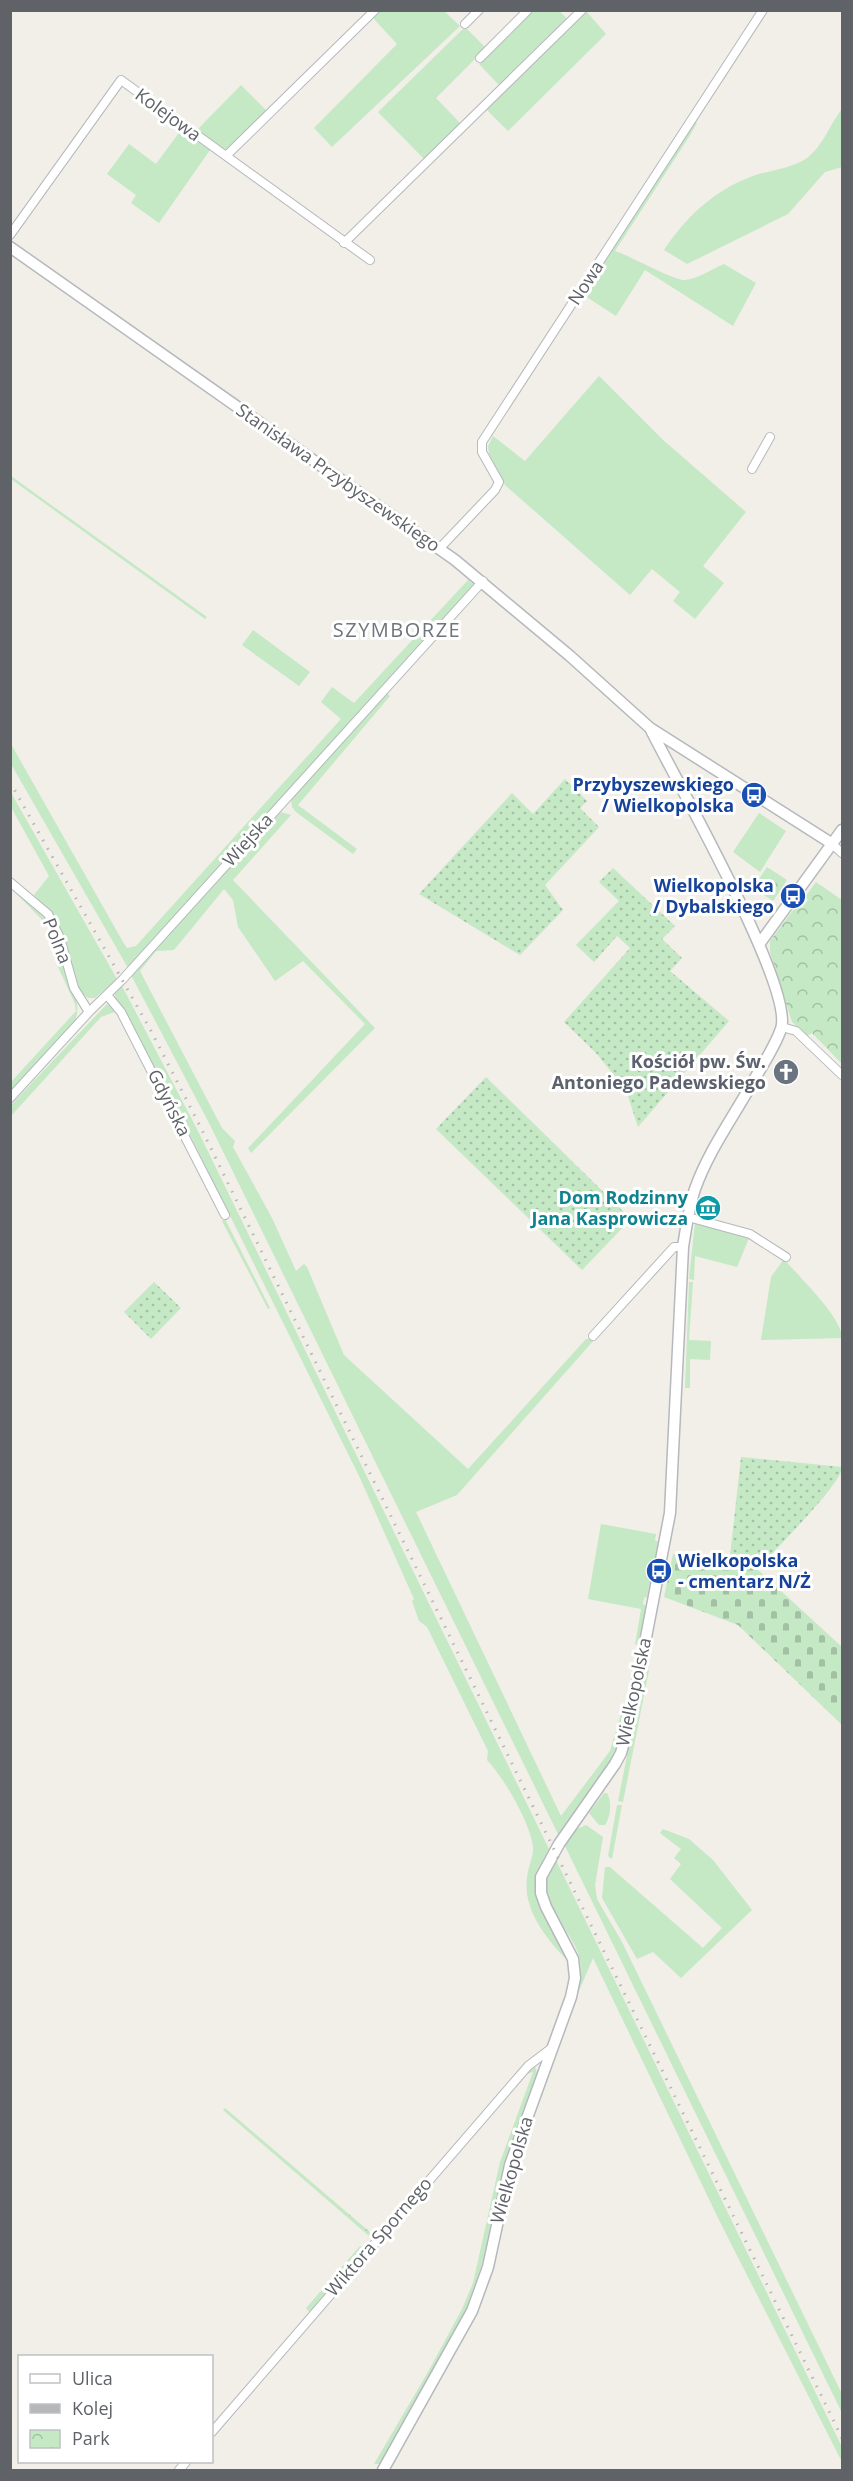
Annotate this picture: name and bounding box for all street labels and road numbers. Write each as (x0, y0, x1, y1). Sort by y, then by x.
street label: Kolejowa (131, 82, 206, 146)
street label: Nowa (562, 256, 608, 309)
street label: Stanisława Przybyszewskiego (232, 397, 445, 557)
street label: Wiejska (217, 808, 278, 871)
street label: Polna (38, 914, 78, 967)
street label: Gdyńska (143, 1065, 197, 1140)
street label: Wielkopolska (610, 1635, 656, 1748)
street label: Wielkopolska (484, 2113, 538, 2226)
street label: Wiktora Spornego (320, 2172, 437, 2301)

